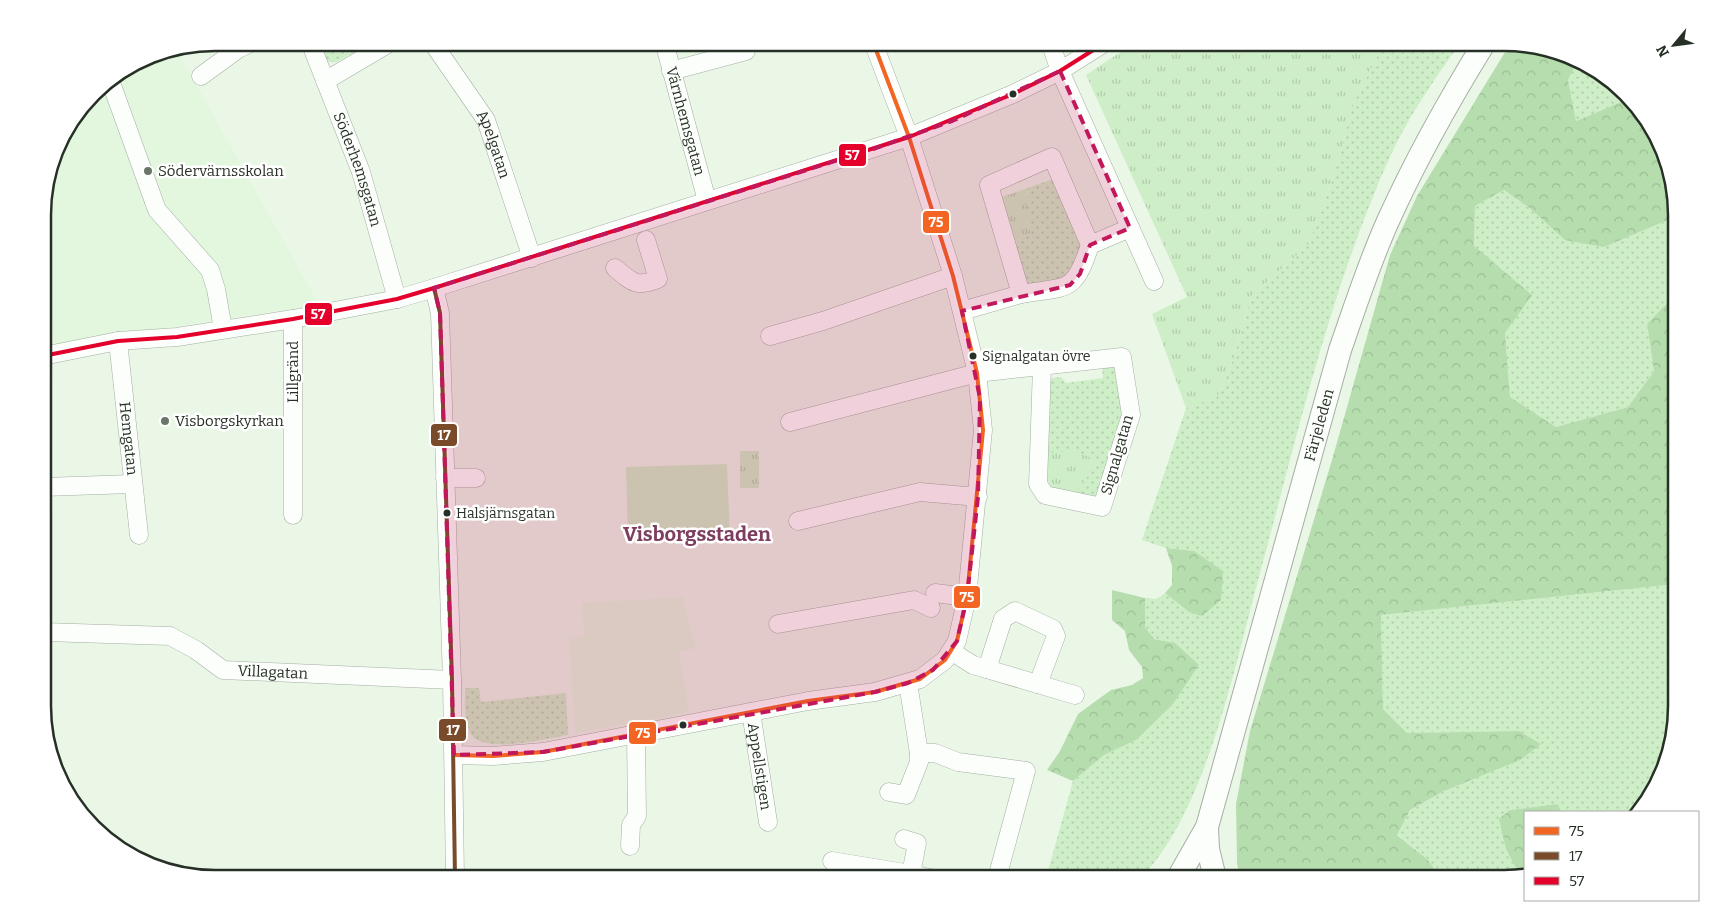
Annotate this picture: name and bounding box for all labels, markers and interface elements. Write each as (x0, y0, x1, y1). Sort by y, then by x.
north arrow (1649, 20, 1699, 70)
text: N (1653, 42, 1673, 60)
street label: Värnhemsgatan (662, 65, 709, 178)
unlabelled marker (1008, 89, 1018, 99)
street label: Apelgatan (473, 106, 514, 181)
street label: Söderhemsgatan (329, 110, 385, 229)
line badge: 57 (838, 143, 867, 167)
text: 57 (845, 147, 860, 164)
place label: Södervärnsskolan (158, 162, 284, 180)
marker: Södervärnsskolan (142, 165, 154, 177)
line badge: 75 (922, 210, 950, 234)
text: 75 (928, 214, 944, 231)
line badge: 57 (304, 302, 333, 326)
text: 57 (311, 306, 326, 323)
street label: Lillgränd (284, 341, 302, 403)
place label: Signalgatan övre (982, 348, 1090, 365)
marker: Signalgatan övre (968, 351, 978, 361)
street label: Färjeleden (1300, 386, 1338, 463)
street label: Hemgatan (116, 401, 142, 477)
place label: Visborgskyrkan (175, 412, 284, 430)
street label: Signalgatan (1097, 412, 1137, 497)
marker: Visborgskyrkan (159, 415, 171, 427)
line badge: 17 (430, 423, 458, 447)
text: 17 (437, 427, 451, 444)
place label: Halsjärnsgatan (456, 505, 555, 522)
marker: Halsjärnsgatan (442, 508, 452, 518)
district label: Visborgsstaden (623, 522, 771, 546)
line badge: 75 (953, 585, 981, 609)
text: 75 (959, 589, 975, 606)
street label: Villagatan (237, 662, 309, 683)
line badge: 17 (438, 718, 467, 742)
unlabelled marker (678, 720, 688, 730)
line badge: 75 (628, 721, 657, 745)
street label: Appellstigen (744, 721, 775, 812)
text: 17 (446, 722, 460, 739)
text: 75 (635, 725, 651, 742)
legend (1524, 811, 1699, 901)
text: 75 (1569, 822, 1584, 840)
text: 17 (1569, 847, 1583, 865)
text: 57 (1569, 872, 1585, 890)

